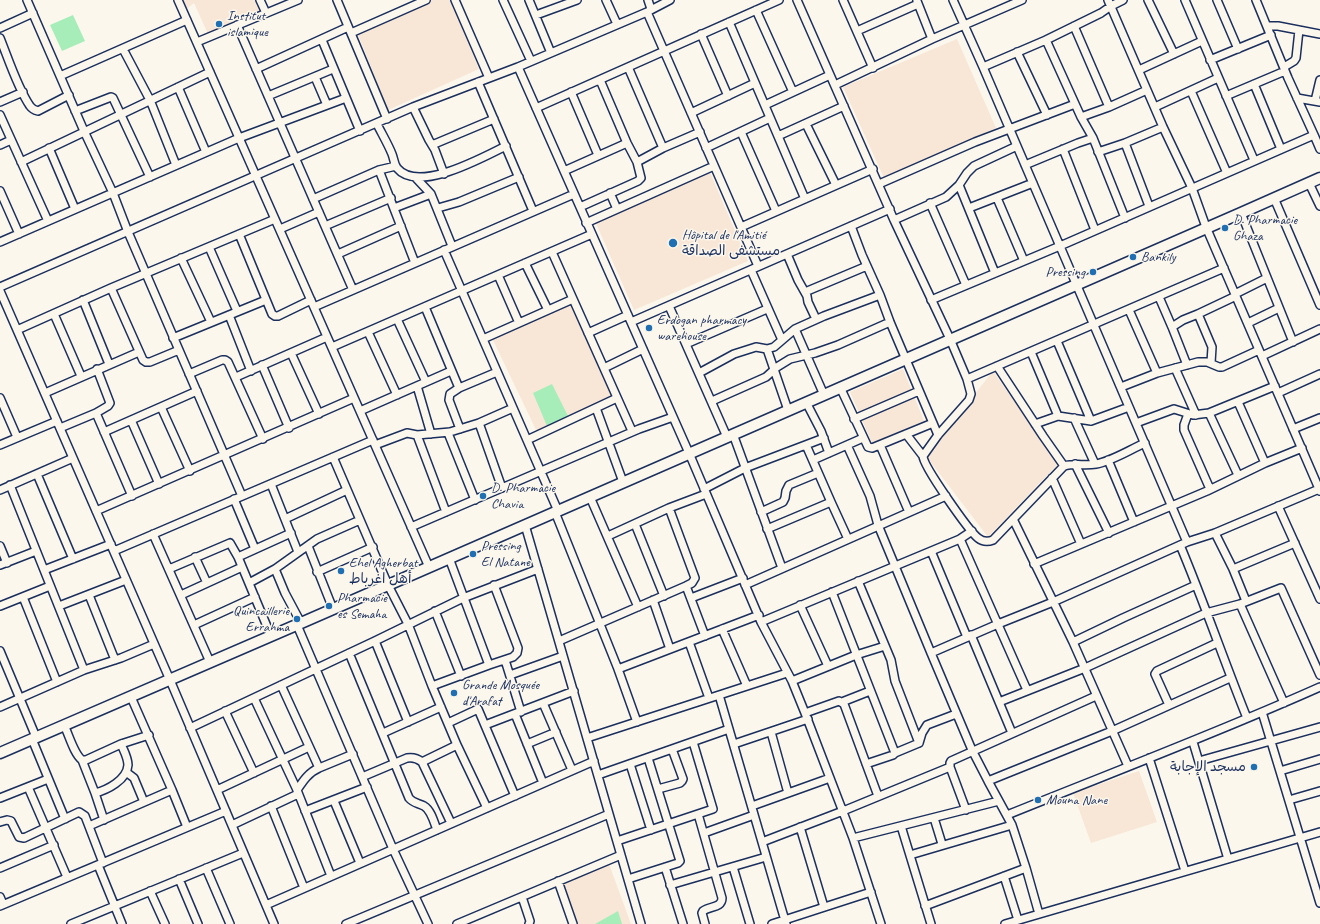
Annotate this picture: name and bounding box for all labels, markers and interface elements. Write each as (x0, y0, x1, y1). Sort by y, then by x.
place label: Institut islamique (227, 8, 268, 40)
marker: Institut islamique (214, 19, 224, 29)
place label: D. Pharmacie Ghaza (1233, 212, 1297, 244)
marker: D. Pharmacie Ghaza (1220, 223, 1230, 233)
place label: Hôpital de l'Amitié مستشفى الصداقة (682, 227, 780, 260)
marker: Hôpital de l'Amitié مستشفى الصداقة (667, 237, 679, 249)
place label: Bankily (1141, 249, 1176, 265)
marker: Bankily (1128, 252, 1138, 262)
place label: Pressing (1045, 264, 1085, 280)
marker: Pressing (1088, 267, 1098, 277)
place label: Erdogan pharmacy warehouse (657, 312, 746, 344)
marker: Erdogan pharmacy warehouse (644, 323, 654, 333)
place label: D. Pharmacie Chavia (491, 480, 555, 512)
marker: D. Pharmacie Chavia (478, 491, 488, 501)
place label: Pressing El Natane (481, 538, 530, 570)
marker: Pressing El Natane (468, 549, 478, 559)
place label: Ehel Agherbat أهل اغرباط (349, 555, 417, 588)
marker: Ehel Agherbat أهل اغرباط (336, 566, 346, 576)
place label: Pharmacie es Semaha (337, 590, 387, 622)
marker: Pharmacie es Semaha (324, 601, 334, 611)
place label: Quincaillerie Errahma (233, 603, 289, 636)
marker: Quincaillerie Errahma (292, 614, 302, 624)
place label: Grande Mosquée d'Arafat (462, 677, 539, 710)
marker: Grande Mosquée d'Arafat (449, 688, 459, 698)
place label: مسجد الإجابة (1170, 759, 1246, 775)
marker: مسجد الإجابة (1249, 762, 1259, 772)
place label: Mouna Nane (1046, 792, 1107, 808)
marker: Mouna Nane (1033, 795, 1043, 805)

